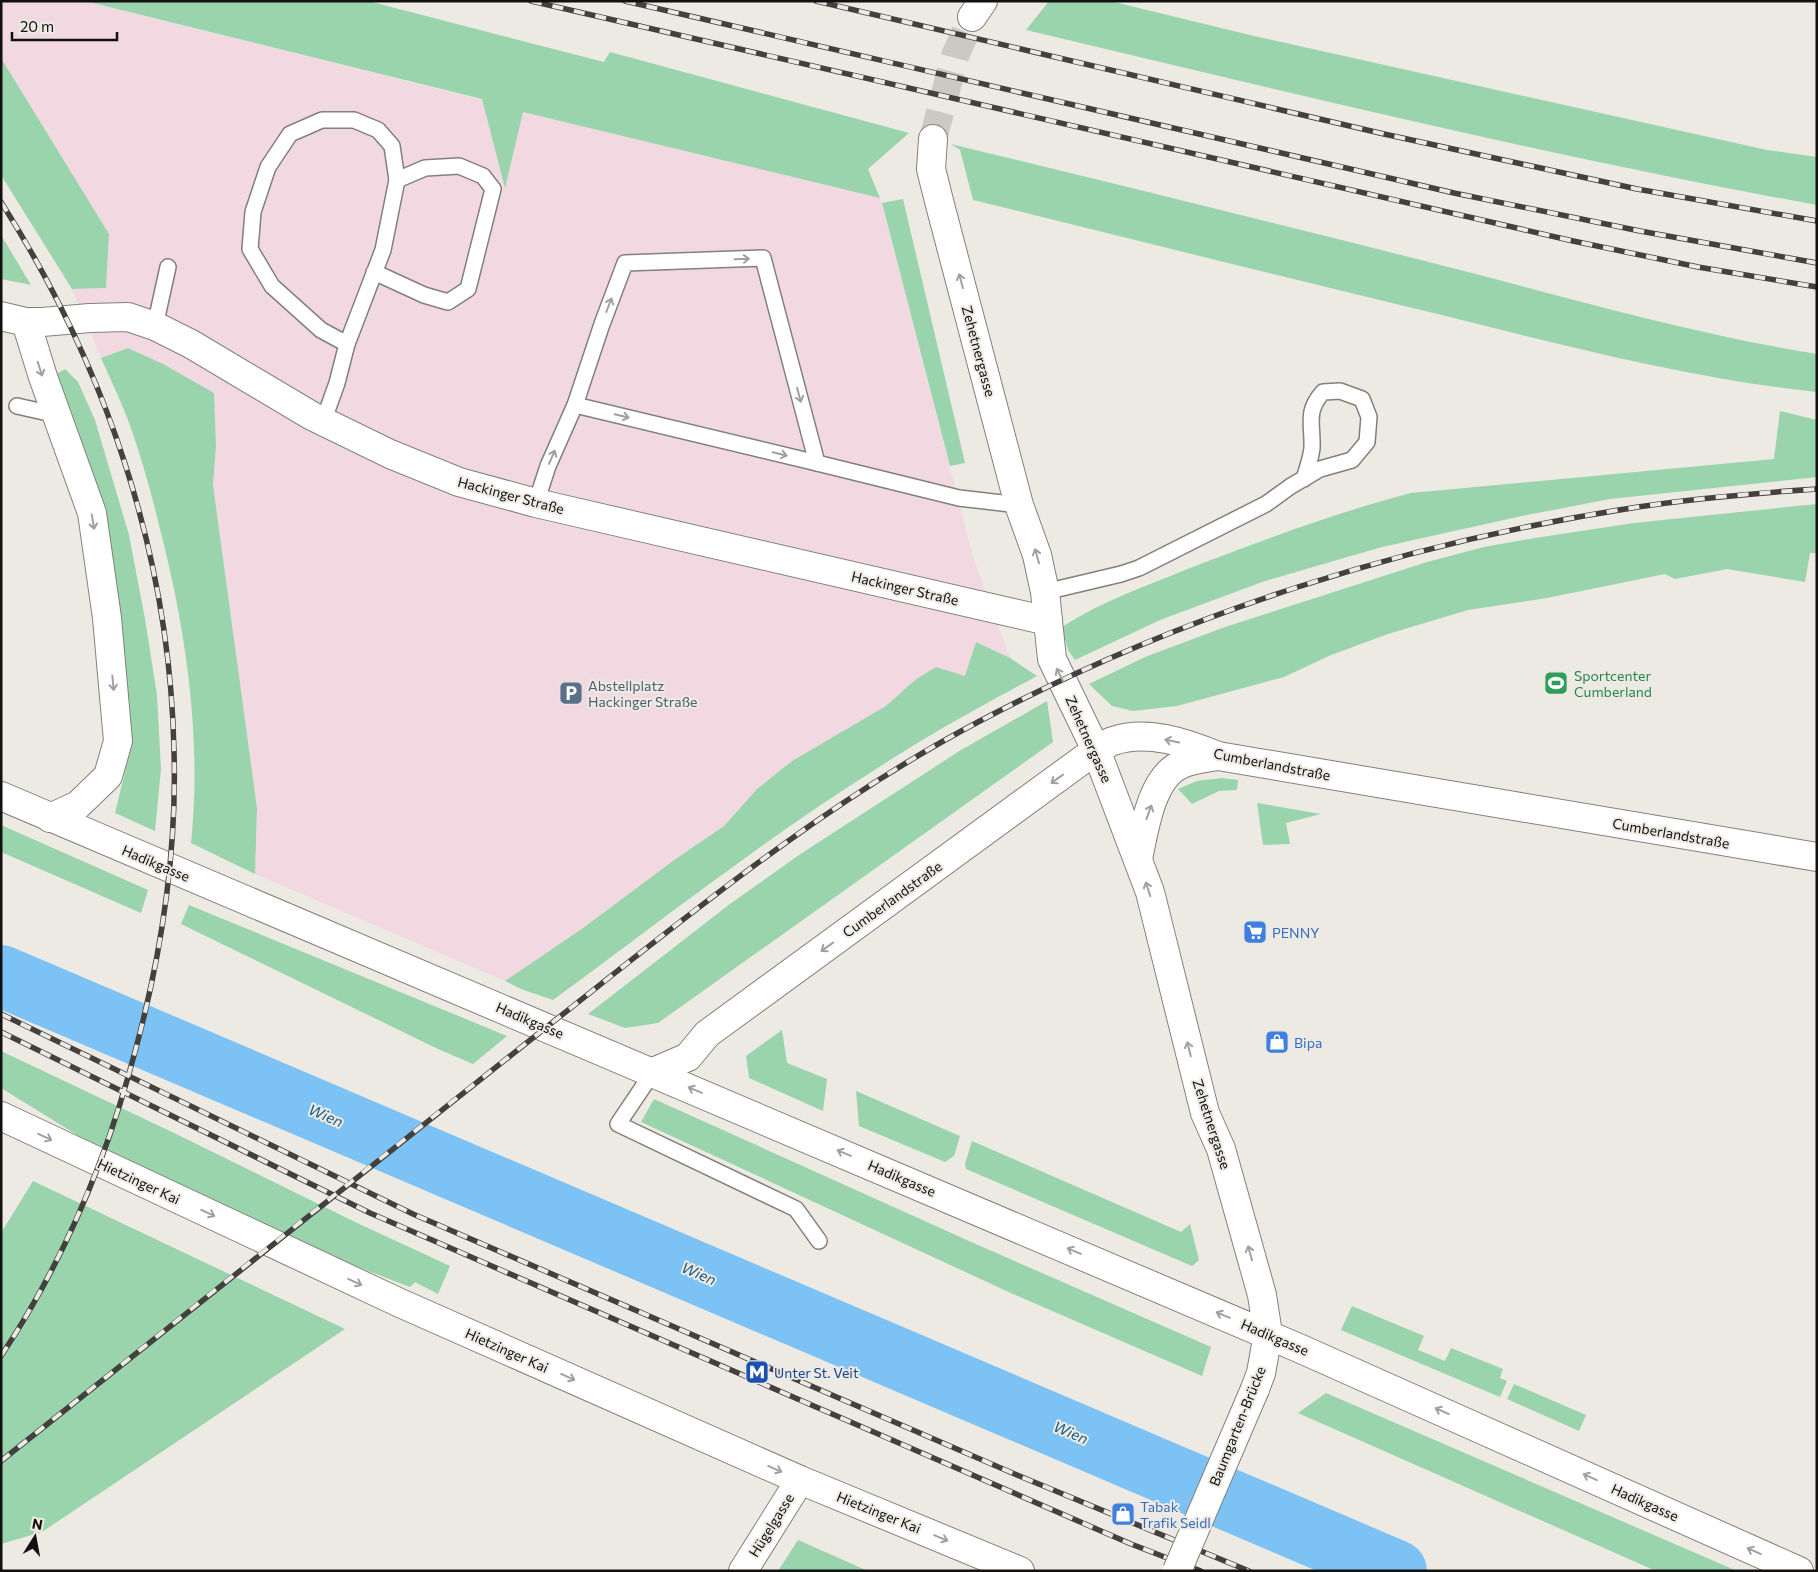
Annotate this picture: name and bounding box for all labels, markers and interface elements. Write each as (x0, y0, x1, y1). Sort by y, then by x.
scale bar (12, 10, 118, 42)
text: 20 m (20, 17, 54, 35)
one-way arrow (734, 254, 750, 263)
one-way arrow (956, 273, 965, 289)
one-way arrow (605, 298, 614, 313)
street label: Zehetnergasse (959, 304, 999, 398)
one-way arrow (36, 360, 46, 376)
one-way arrow (795, 387, 804, 403)
one-way arrow (614, 412, 630, 421)
one-way arrow (547, 450, 557, 465)
one-way arrow (772, 450, 788, 459)
street label: Hackinger Straße (456, 473, 566, 517)
one-way arrow (88, 514, 98, 530)
one-way arrow (1031, 548, 1041, 564)
street label: Hackinger Straße (850, 567, 960, 609)
one-way arrow (1055, 667, 1065, 682)
place label: Sportcenter Cumberland (1574, 667, 1652, 700)
sports icon: Sportcenter Cumberland (1543, 670, 1569, 696)
one-way arrow (108, 675, 118, 691)
place label: Abstellplatz Hackinger Straße (588, 677, 698, 710)
parking icon: Abstellplatz Hackinger Straße (558, 680, 584, 706)
street label: Zehetnergasse (1062, 693, 1116, 785)
one-way arrow (1164, 736, 1180, 745)
street label: Cumberlandstraße (1212, 744, 1332, 784)
one-way arrow (1051, 774, 1064, 785)
one-way arrow (1145, 805, 1154, 820)
street label: Cumberlandstraße (1611, 814, 1731, 852)
street label: Hadikgasse (120, 841, 192, 885)
street label: Cumberlandstraße (839, 857, 945, 941)
one-way arrow (1143, 881, 1153, 897)
supermarket icon: PENNY (1242, 919, 1268, 945)
place label: PENNY (1272, 924, 1319, 941)
one-way arrow (820, 942, 834, 952)
street label: Hadikgasse (494, 998, 566, 1042)
shop icon: Bipa (1264, 1029, 1290, 1055)
place label: Bipa (1294, 1034, 1322, 1051)
one-way arrow (1184, 1041, 1193, 1057)
street label: Zehetnergasse (1189, 1077, 1235, 1171)
one-way arrow (687, 1084, 702, 1093)
water label: Wien (306, 1100, 346, 1130)
one-way arrow (37, 1133, 52, 1142)
one-way arrow (837, 1148, 852, 1158)
street label: Hietzinger Kai (95, 1154, 183, 1208)
street label: Hadikgasse (866, 1156, 938, 1200)
one-way arrow (200, 1209, 215, 1219)
one-way arrow (1245, 1245, 1254, 1261)
one-way arrow (1067, 1246, 1082, 1256)
water label: Wien (679, 1258, 719, 1288)
one-way arrow (348, 1277, 363, 1287)
one-way arrow (1216, 1310, 1231, 1320)
street label: Hadikgasse (1239, 1315, 1311, 1359)
street label: Hietzinger Kai (463, 1324, 551, 1376)
metro station icon: Unter St. Veit (744, 1359, 770, 1385)
place label: Unter St. Veit (774, 1364, 859, 1381)
street label: Baumgarten-Brücke (1205, 1364, 1269, 1488)
one-way arrow (560, 1373, 575, 1383)
one-way arrow (1435, 1406, 1450, 1416)
water label: Wien (1051, 1417, 1091, 1447)
one-way arrow (767, 1465, 782, 1474)
one-way arrow (1583, 1472, 1598, 1482)
street label: Hadikgasse (1609, 1480, 1681, 1524)
street label: Hietzinger Kai (834, 1487, 924, 1537)
street label: Hügelgasse (745, 1490, 797, 1560)
place label: Tabak Trafik Seidl (1140, 1498, 1211, 1531)
shop icon: Tabak Trafik Seidl (1110, 1501, 1136, 1527)
north arrow (10, 1512, 60, 1562)
text: N (31, 1514, 44, 1533)
one-way arrow (933, 1534, 948, 1544)
one-way arrow (1747, 1545, 1762, 1555)

